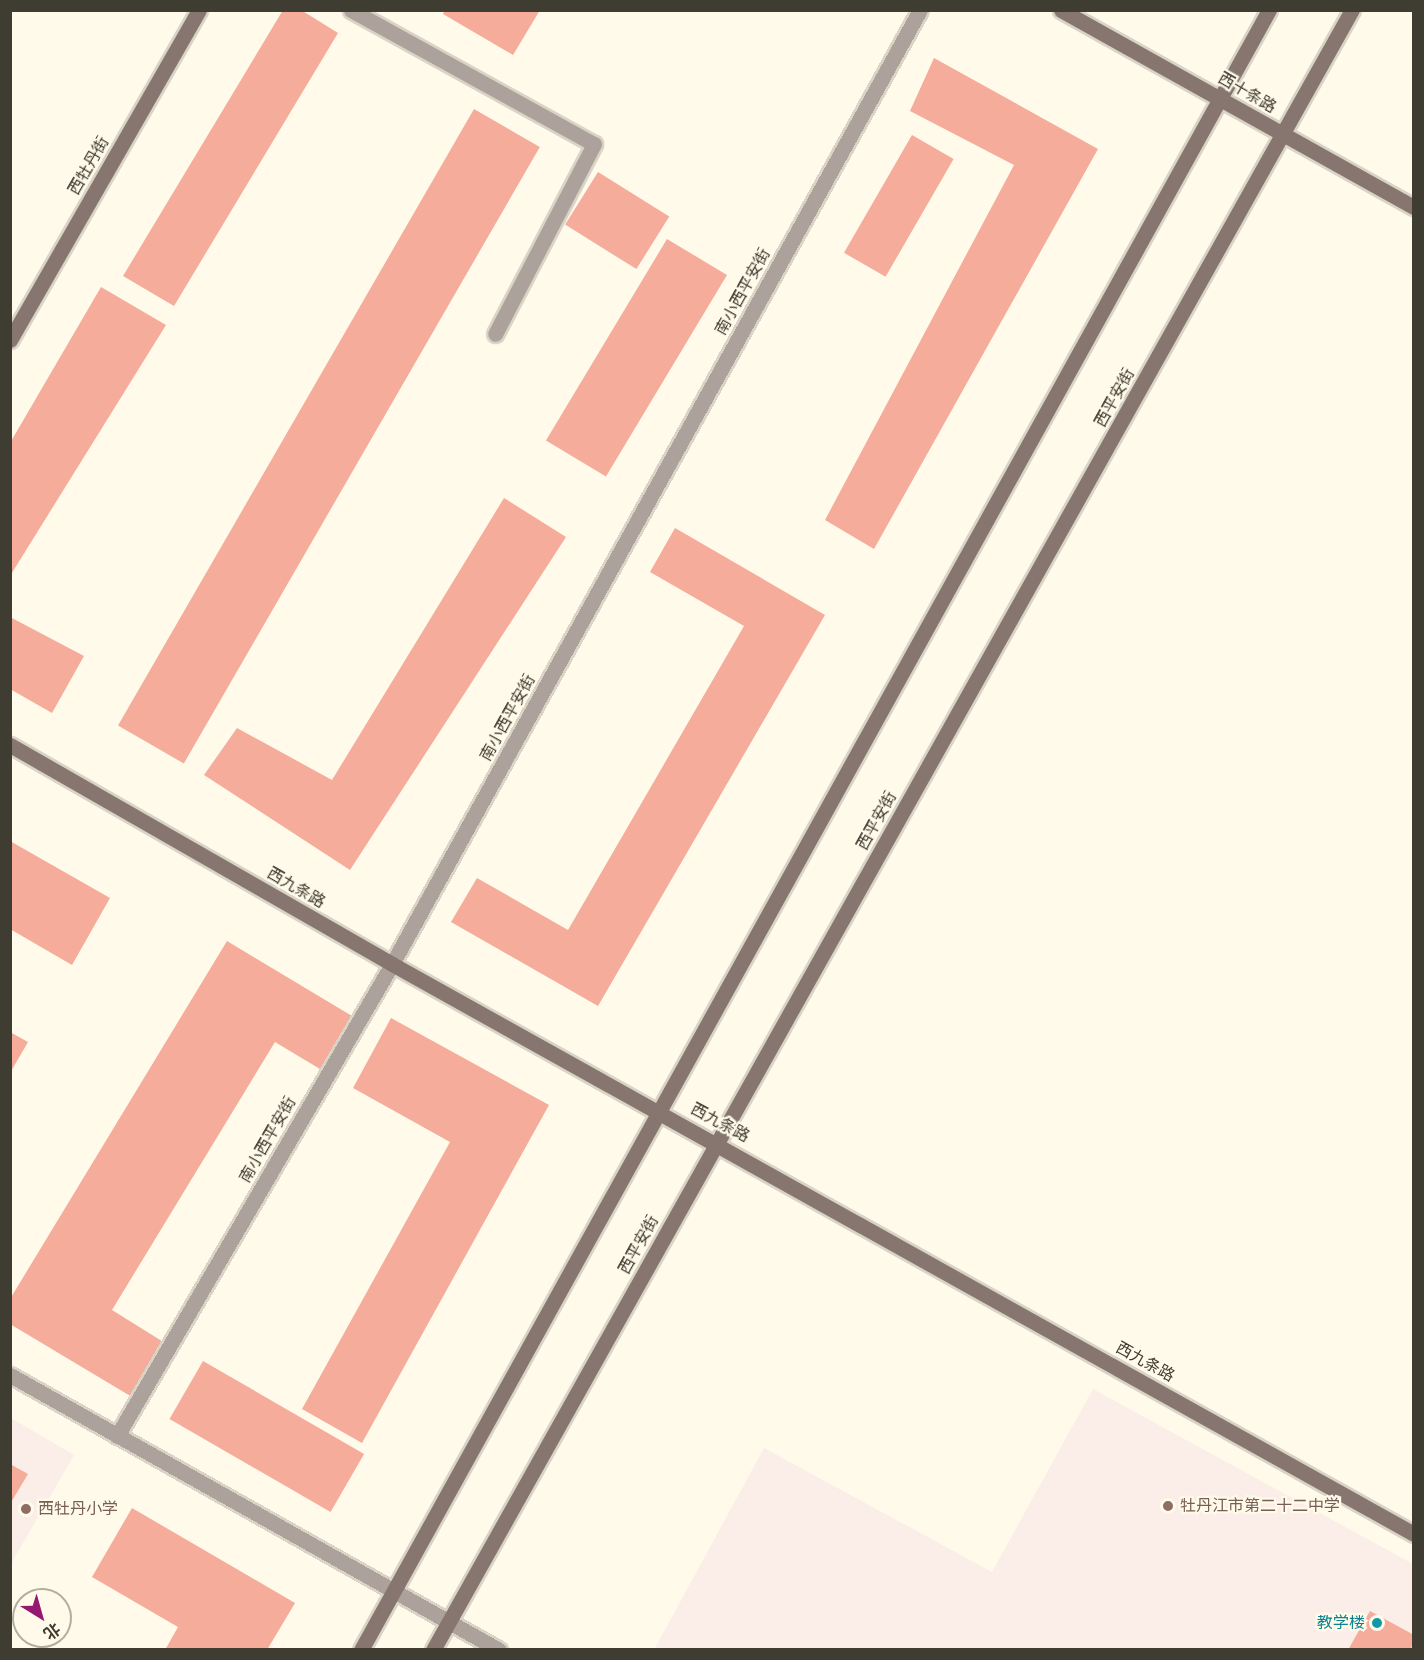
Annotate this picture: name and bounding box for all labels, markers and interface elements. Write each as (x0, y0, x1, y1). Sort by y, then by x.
street label: 西十条路 (1214, 69, 1280, 117)
street label: 西牡丹街 (65, 133, 113, 199)
street label: 南小西平安街 (711, 245, 775, 339)
street label: 西平安街 (1091, 365, 1139, 431)
street label: 南小西平安街 (476, 671, 540, 765)
street label: 西平安街 (853, 788, 901, 854)
street label: 西九条路 (263, 864, 329, 912)
street label: 南小西平安街 (236, 1094, 300, 1186)
street label: 西九条路 (687, 1100, 753, 1146)
street label: 西平安街 (615, 1212, 663, 1278)
street label: 西九条路 (1112, 1338, 1178, 1386)
place label: 牡丹江市第二十二中学 (1180, 1496, 1340, 1516)
place label: 西牡丹小学 (38, 1499, 118, 1519)
marker: 牡丹江市第二十二中学 (1161, 1499, 1175, 1513)
marker: 西牡丹小学 (19, 1502, 33, 1516)
north arrow (12, 1588, 72, 1648)
place label: 教学楼 (1317, 1613, 1365, 1633)
marker: 教学楼 (1370, 1616, 1384, 1630)
text: 北 (40, 1619, 64, 1644)

